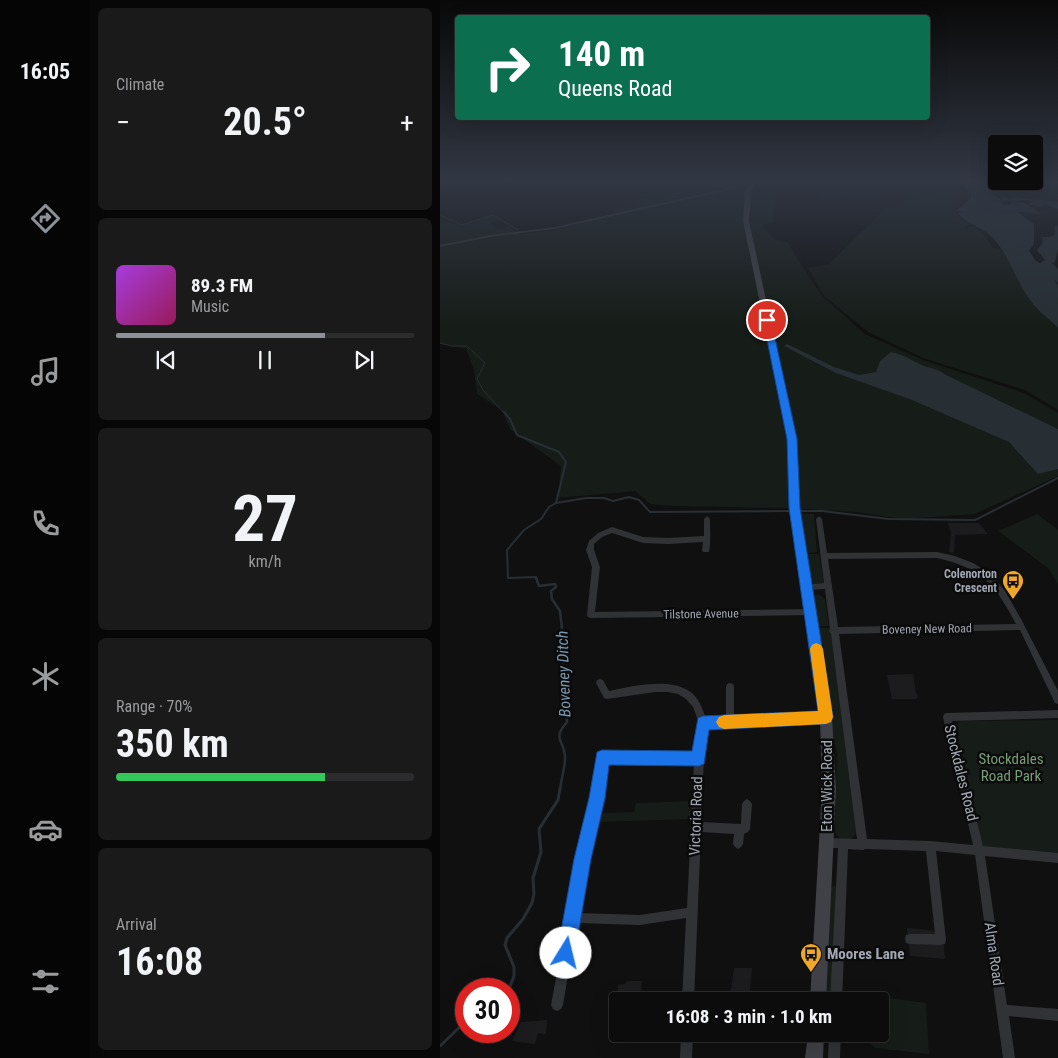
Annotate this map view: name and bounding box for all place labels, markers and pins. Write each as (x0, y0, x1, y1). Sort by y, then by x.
pin (746, 299, 788, 341)
place label: Colenorton Crescent (944, 567, 997, 595)
bus stop icon: Colenorton Crescent (1001, 569, 1025, 600)
bus stop icon: Moores Lane (799, 942, 823, 973)
place label: Moores Lane (827, 945, 904, 963)

